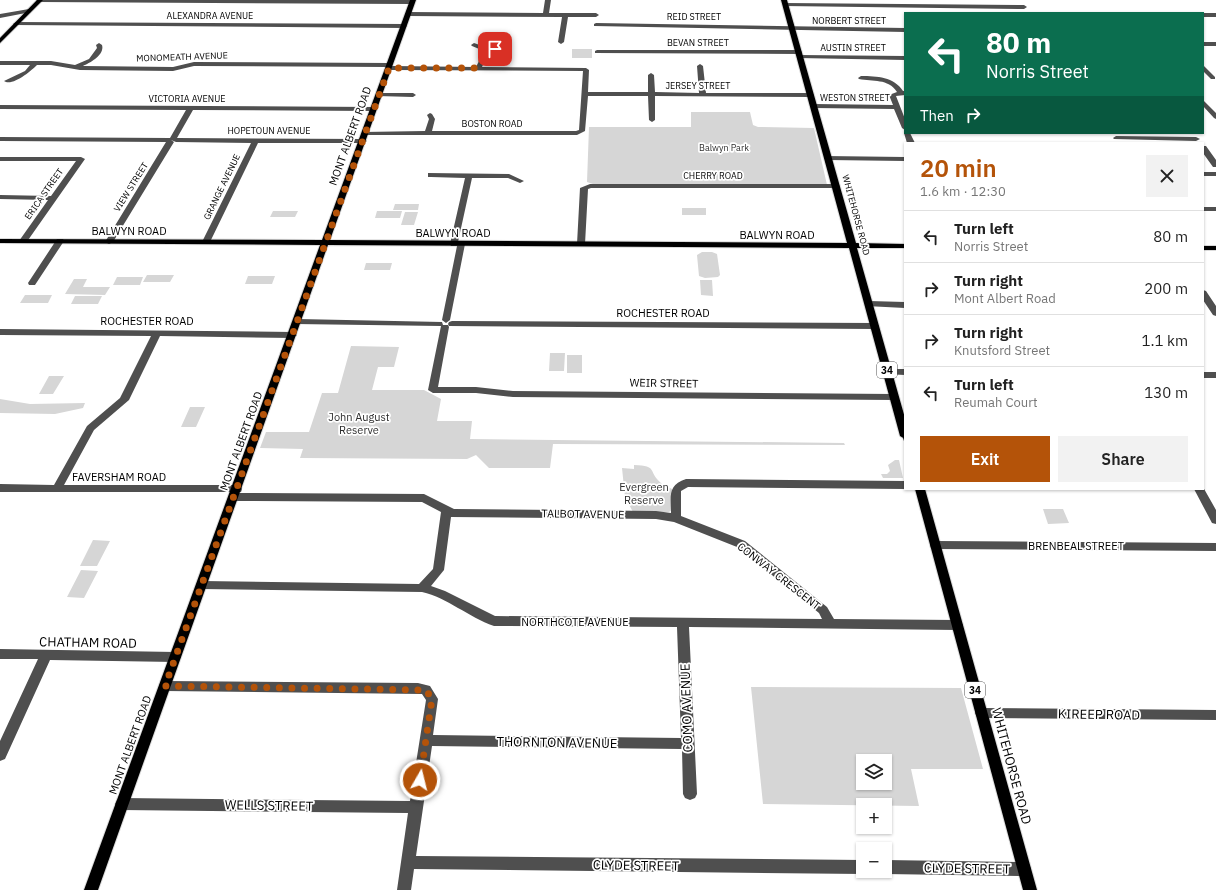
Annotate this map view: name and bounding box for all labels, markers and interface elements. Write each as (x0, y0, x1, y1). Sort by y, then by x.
street label: ALEXANDRA AVENUE (167, 10, 253, 21)
street label: REID STREET (667, 11, 721, 22)
street label: NORBERT STREET (812, 15, 886, 26)
text: 80 m (986, 24, 1051, 61)
icon: left (920, 28, 972, 80)
pin (478, 32, 512, 66)
street label: BEVAN STREET (667, 37, 729, 48)
icon: arrive (484, 38, 506, 60)
street label: AUSTIN STREET (820, 42, 886, 53)
street label: MONOMEATH AVENUE (136, 49, 228, 64)
text: Norris Street (986, 60, 1089, 83)
street label: JERSEY STREET (665, 80, 731, 91)
street label: MONT ALBERT ROAD (326, 85, 374, 187)
street label: WESTON STREET (820, 92, 890, 103)
street label: VICTORIA AVENUE (148, 93, 226, 104)
icon: right (962, 104, 984, 126)
text: Then (920, 106, 954, 125)
street label: BOSTON ROAD (462, 118, 522, 129)
street label: HOPETOUN AVENUE (227, 125, 311, 136)
park label: Balwyn Park (699, 142, 749, 153)
street label: GRANGE AVENUE (201, 152, 242, 221)
text: 20 min (920, 152, 997, 184)
button: close (1146, 155, 1188, 197)
street label: VIEW STREET (111, 160, 150, 213)
street label: ERICA STREET (22, 166, 65, 221)
street label: CHERRY ROAD (683, 170, 743, 181)
street label: WHITEHORSE ROAD (840, 173, 873, 256)
text: 1.6 km · 12:30 (920, 183, 1006, 200)
text: Turn left (954, 219, 1014, 238)
street label: BALWYN ROAD (91, 224, 167, 238)
street label: BALWYN ROAD (415, 226, 491, 240)
icon: left (920, 226, 942, 248)
text: 80 m (1153, 227, 1188, 246)
street label: BALWYN ROAD (739, 228, 815, 242)
text: Norris Street (954, 238, 1028, 255)
text: Turn right (954, 271, 1023, 290)
icon: right (920, 278, 942, 300)
text: 200 m (1144, 279, 1188, 298)
text: Mont Albert Road (954, 290, 1056, 307)
street label: ROCHESTER ROAD (616, 306, 710, 320)
street label: ROCHESTER ROAD (100, 314, 194, 328)
text: Turn right (954, 323, 1023, 342)
icon: right (920, 330, 942, 352)
text: 1.1 km (1141, 331, 1188, 350)
text: Knutsford Street (954, 342, 1050, 359)
road number: 34 (877, 362, 897, 378)
street label: WEIR STREET (629, 375, 699, 391)
text: Turn left (954, 375, 1014, 394)
icon: left (920, 382, 942, 404)
text: 130 m (1144, 383, 1188, 402)
street label: MONT ALBERT ROAD (217, 390, 265, 492)
text: Reumah Court (954, 394, 1038, 411)
park label: John August Reserve (328, 410, 390, 437)
button: Exit (920, 436, 1050, 482)
button: Share (1058, 436, 1188, 482)
street label: FAVERSHAM ROAD (72, 470, 166, 484)
park label: Evergreen Reserve (619, 480, 669, 507)
street label: TALBOT AVENUE (541, 506, 625, 522)
street label: CONWAY CRESCENT (735, 539, 824, 613)
street label: BRENBEAL STREET (1028, 539, 1125, 553)
street label: NORTHCOTE AVENUE (521, 615, 629, 629)
street label: CHATHAM ROAD (39, 633, 137, 652)
street label: COMO AVENUE (676, 663, 697, 753)
road number: 34 (965, 682, 985, 698)
street label: MONT ALBERT ROAD (106, 694, 154, 796)
street label: KIREEP ROAD (1058, 705, 1140, 724)
street label: WHITEHORSE ROAD (988, 706, 1035, 826)
street label: THORNTON AVENUE (496, 733, 618, 752)
map controls (856, 754, 892, 878)
button: layers (856, 754, 892, 790)
position arrow (399, 759, 441, 801)
street label: WELLS STREET (225, 796, 314, 815)
button: + (856, 798, 892, 834)
button: − (856, 842, 892, 878)
street label: CLYDE STREET (593, 856, 680, 875)
street label: CLYDE STREET (924, 859, 1011, 878)

